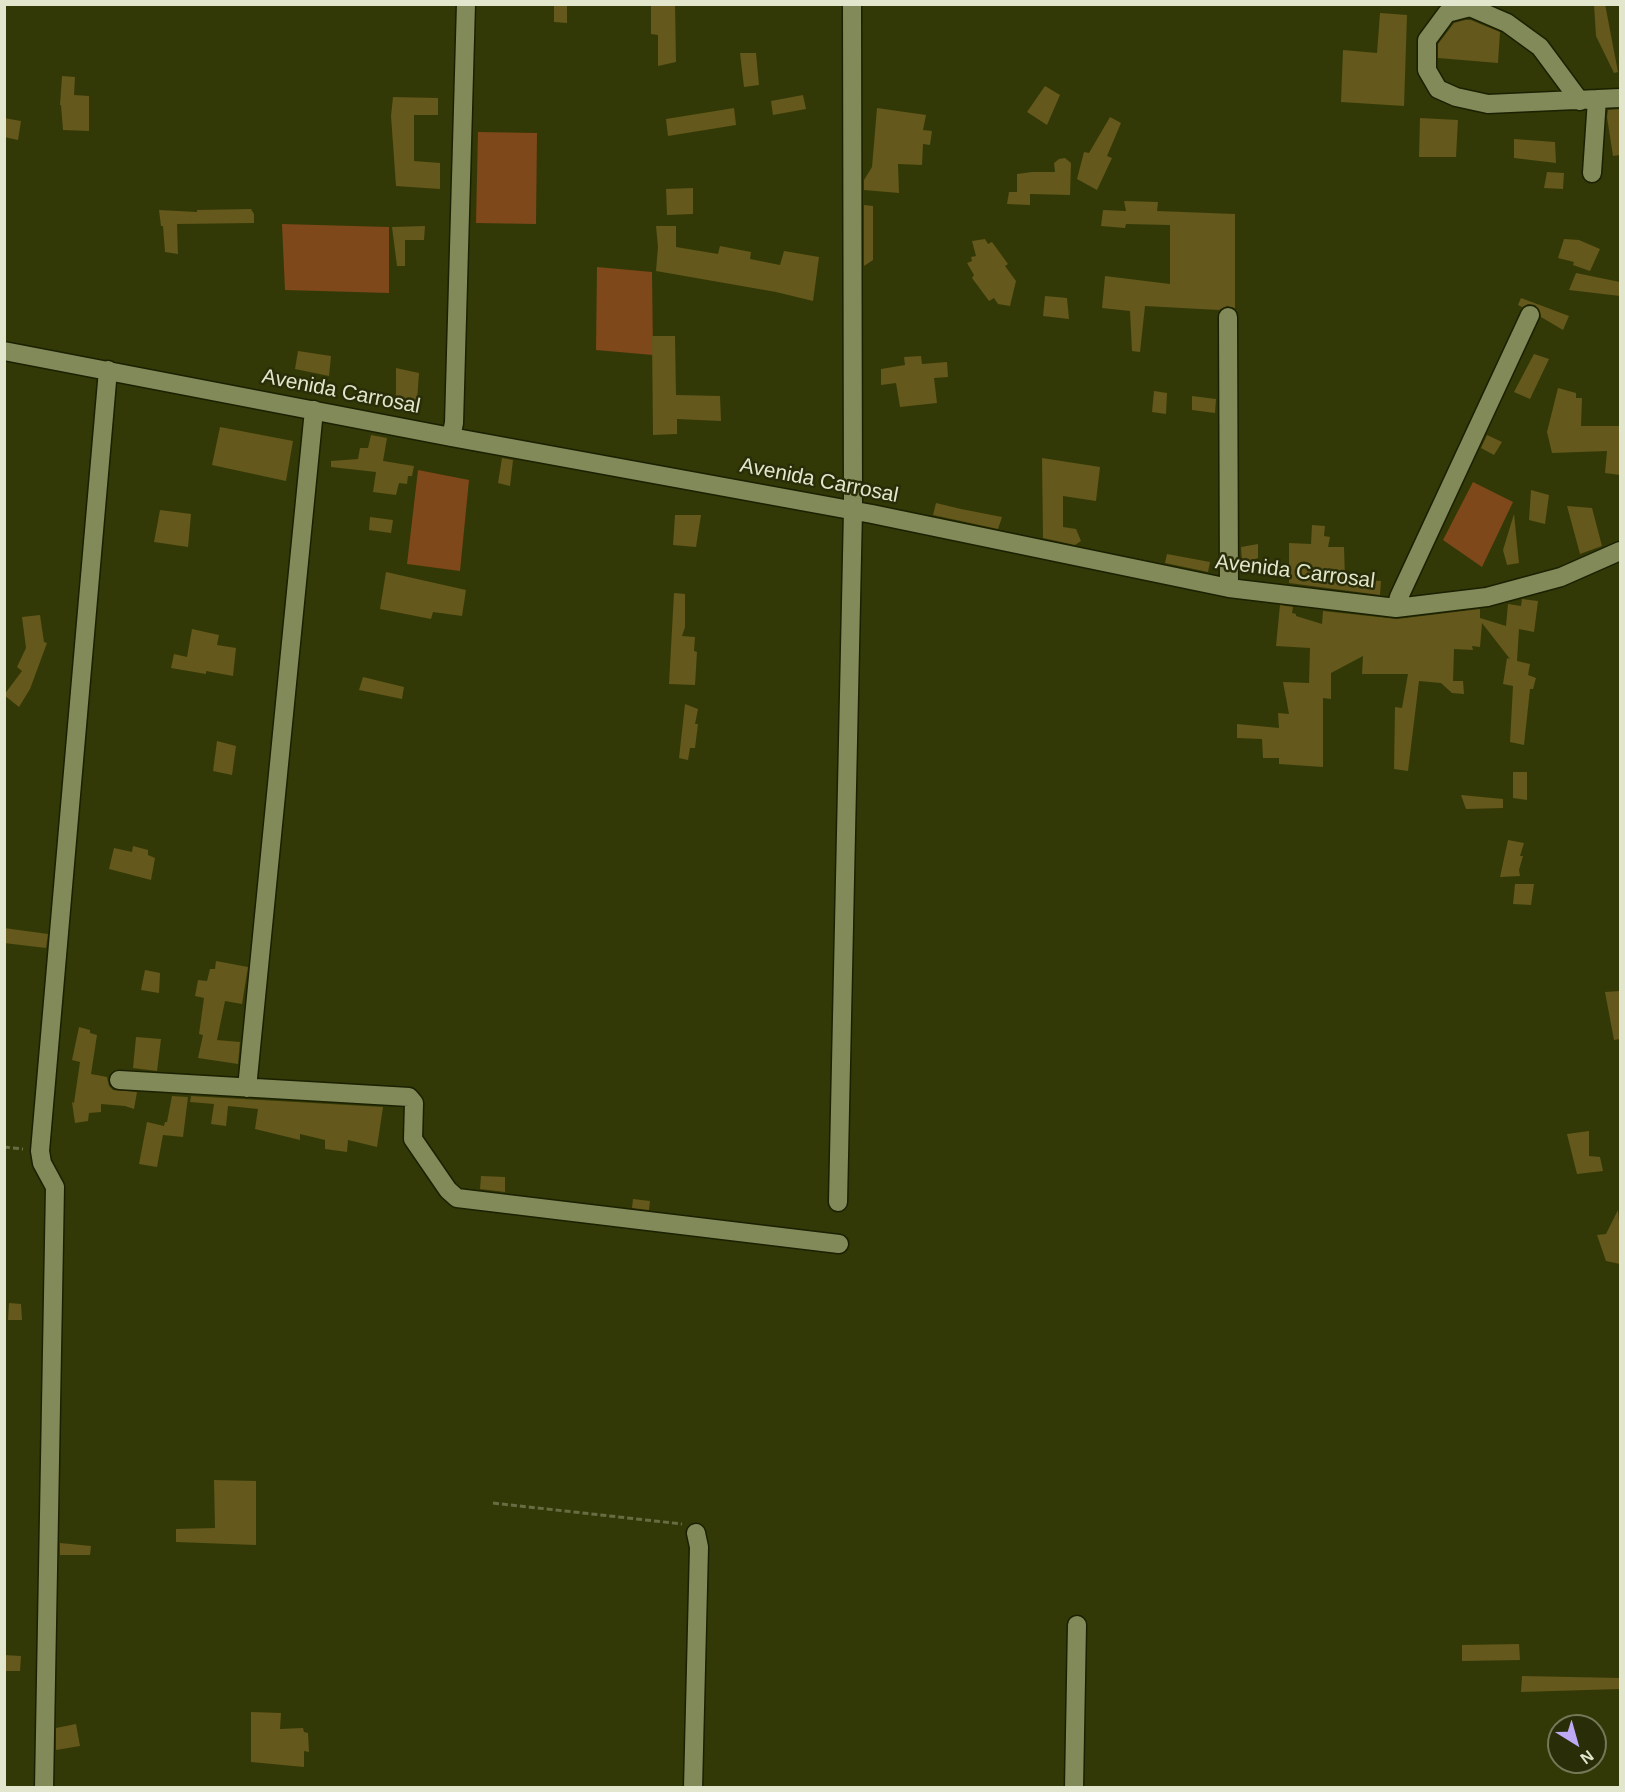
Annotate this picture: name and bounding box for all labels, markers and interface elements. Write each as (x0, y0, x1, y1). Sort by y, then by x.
street label: Avenida Carrosal (260, 364, 422, 420)
street label: Avenida Carrosal (738, 453, 900, 509)
street label: Avenida Carrosal (1214, 550, 1376, 594)
north arrow (1547, 1714, 1607, 1774)
text: N (1577, 1747, 1597, 1767)

